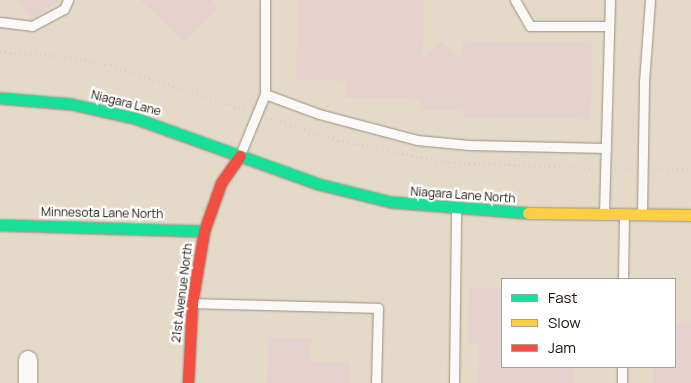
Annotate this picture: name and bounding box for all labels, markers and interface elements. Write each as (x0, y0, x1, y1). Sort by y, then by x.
street label: Niagara Lane (90, 87, 162, 119)
street label: Niagara Lane North (410, 184, 516, 206)
street label: Minnesota Lane North (41, 205, 163, 221)
street label: 21st Avenue North (169, 242, 195, 344)
legend (501, 278, 676, 368)
text: Fast (548, 287, 577, 308)
text: Slow (548, 312, 581, 333)
text: Jam (548, 337, 576, 358)

